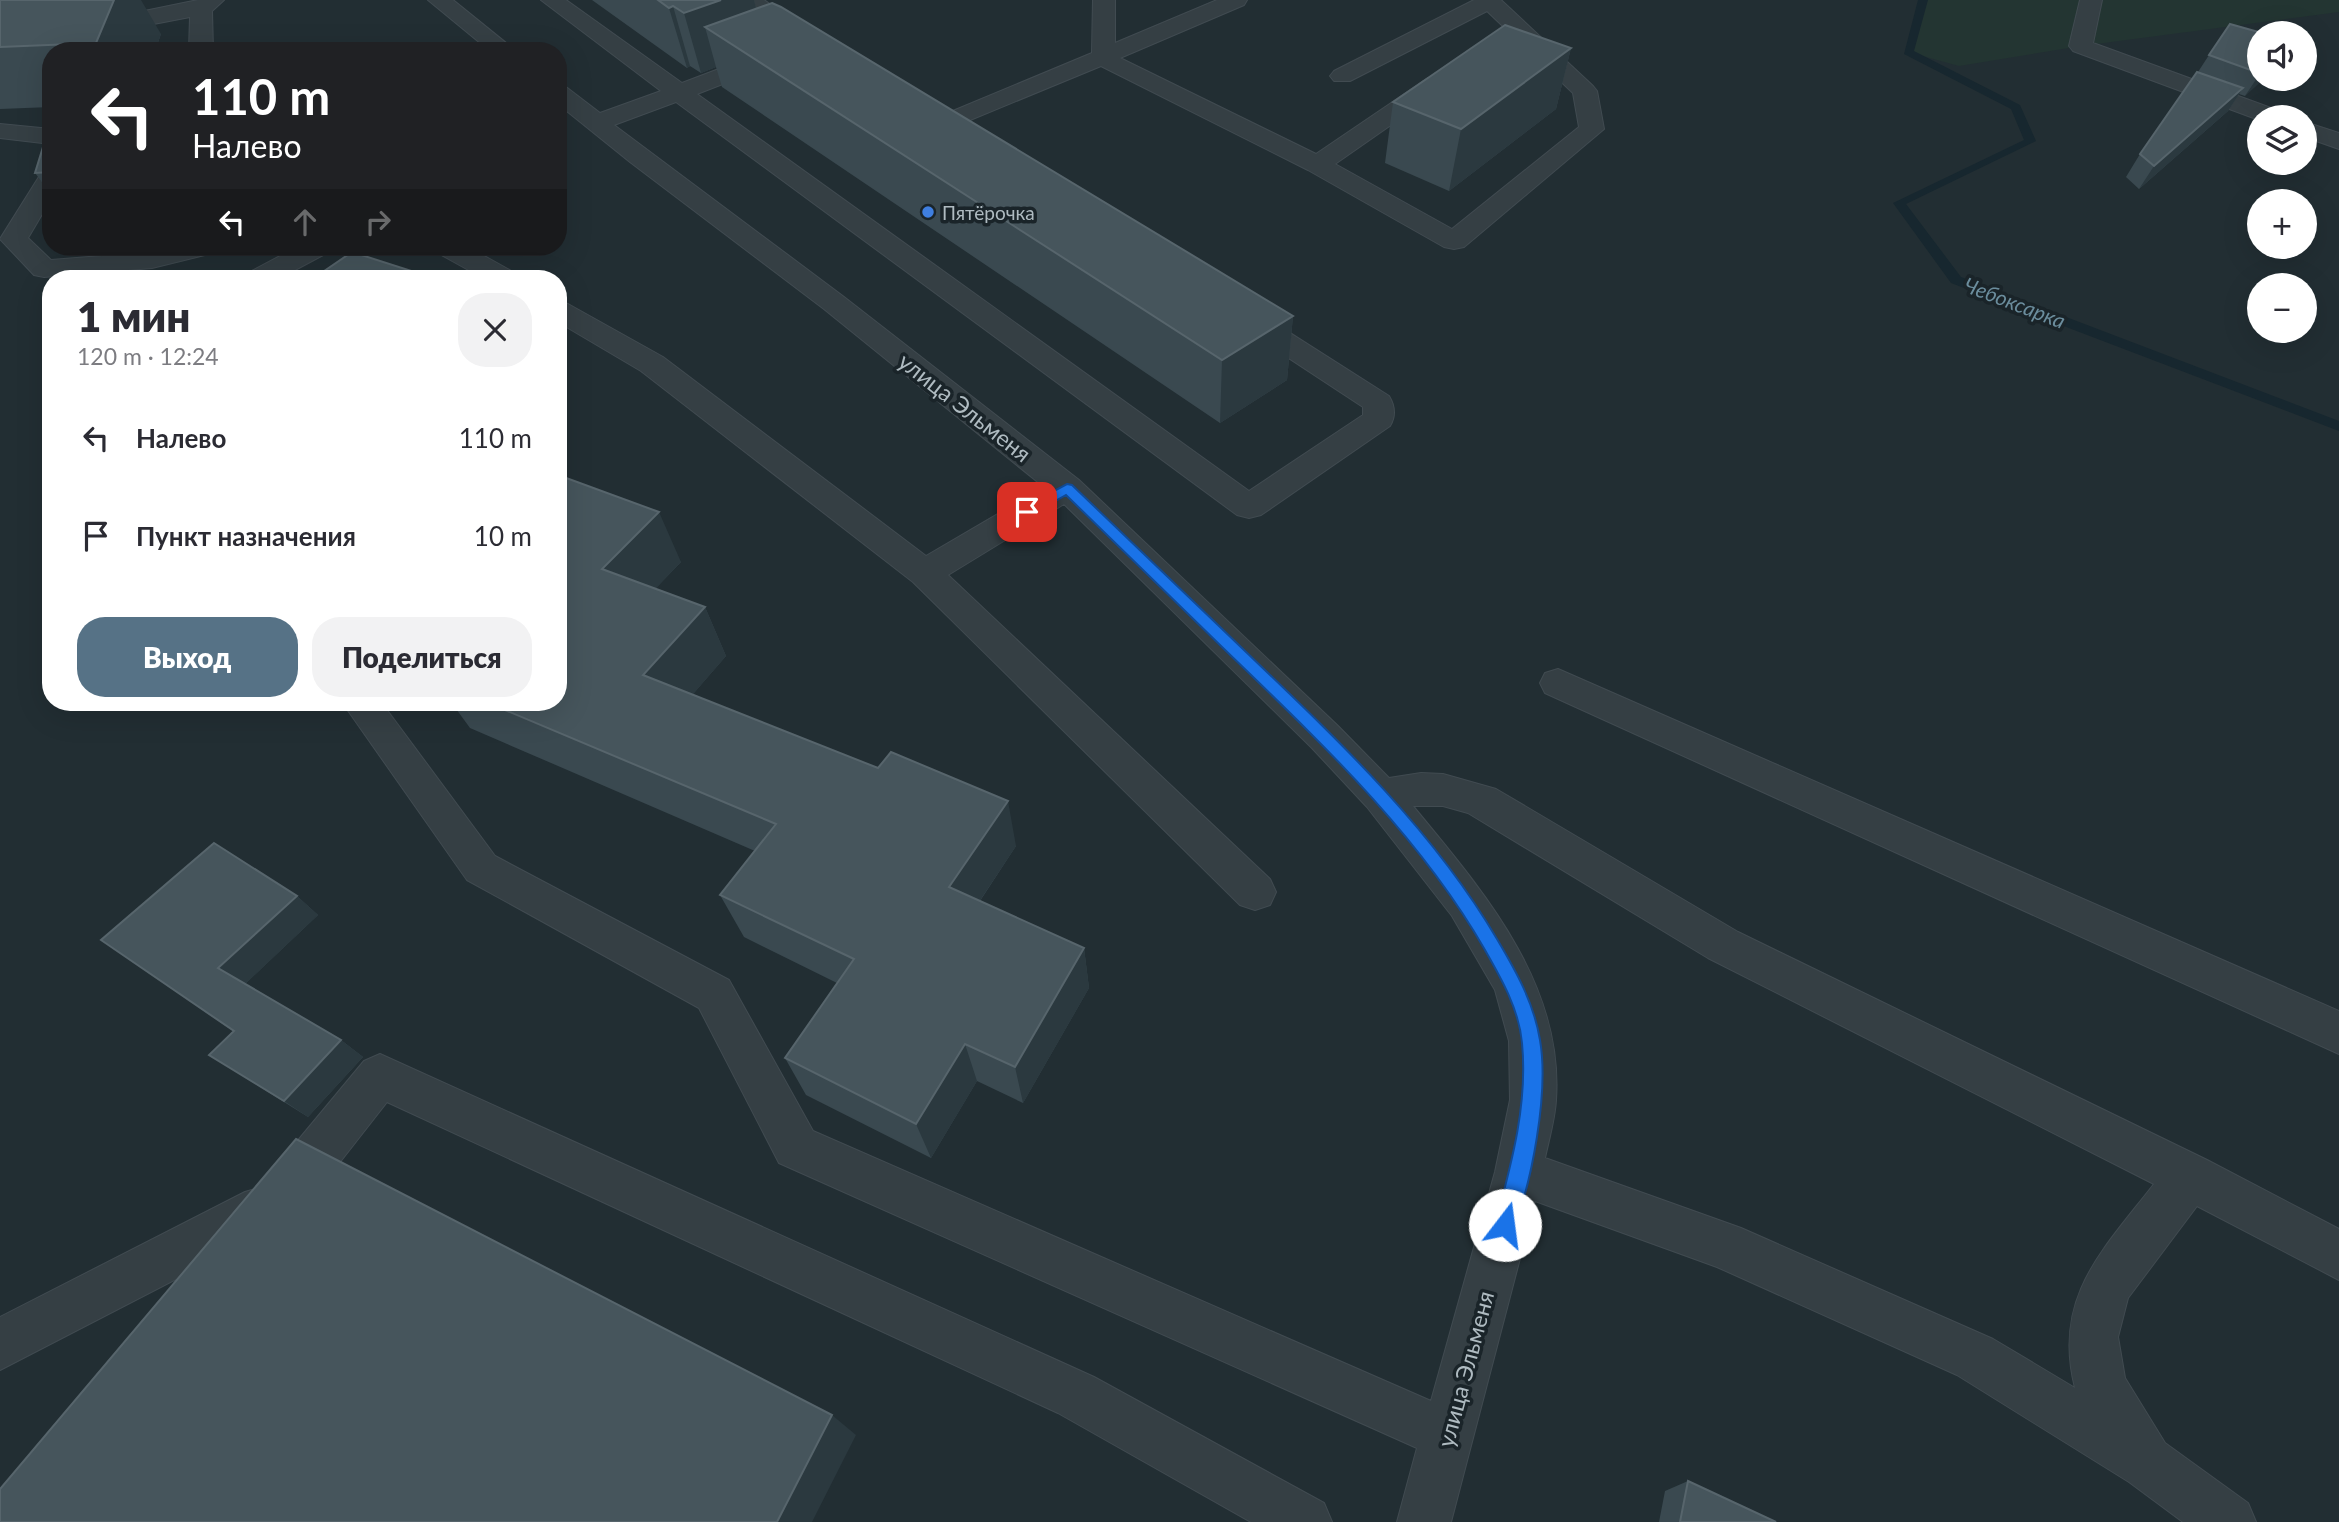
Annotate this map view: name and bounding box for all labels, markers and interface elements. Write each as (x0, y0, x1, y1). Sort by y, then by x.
map controls (2247, 21, 2317, 343)
button: sound (2247, 21, 2317, 91)
text: 110 m (192, 67, 330, 125)
icon: left (77, 70, 168, 161)
button: layers (2247, 105, 2317, 175)
text: Налево (192, 126, 302, 165)
button: + (2247, 189, 2317, 259)
place label: Пятёрочка (942, 201, 1035, 224)
icon: left (213, 203, 251, 241)
icon: ahead (286, 203, 324, 241)
icon: right (359, 203, 397, 241)
marker: Пятёрочка (920, 204, 936, 220)
water label: Чебоксарка (1961, 271, 2069, 333)
button: − (2247, 273, 2317, 343)
text: 1 мин (77, 291, 191, 341)
button: close (458, 293, 532, 367)
text: 120 m · 12:24 (77, 342, 219, 370)
street label: улица Эльменя (893, 347, 1037, 467)
icon: left (77, 419, 115, 457)
text: Налево (136, 422, 226, 454)
text: 110 m (459, 422, 532, 454)
pin (997, 482, 1057, 542)
icon: arrive (1008, 493, 1046, 531)
icon: arrive (77, 517, 115, 555)
text: Пункт назначения (136, 520, 356, 552)
text: 10 m (474, 520, 532, 552)
button: Выход (77, 617, 298, 697)
button: Поделиться (312, 617, 532, 697)
position arrow (1468, 1188, 1542, 1262)
street label: улица Эльменя (1431, 1288, 1499, 1450)

